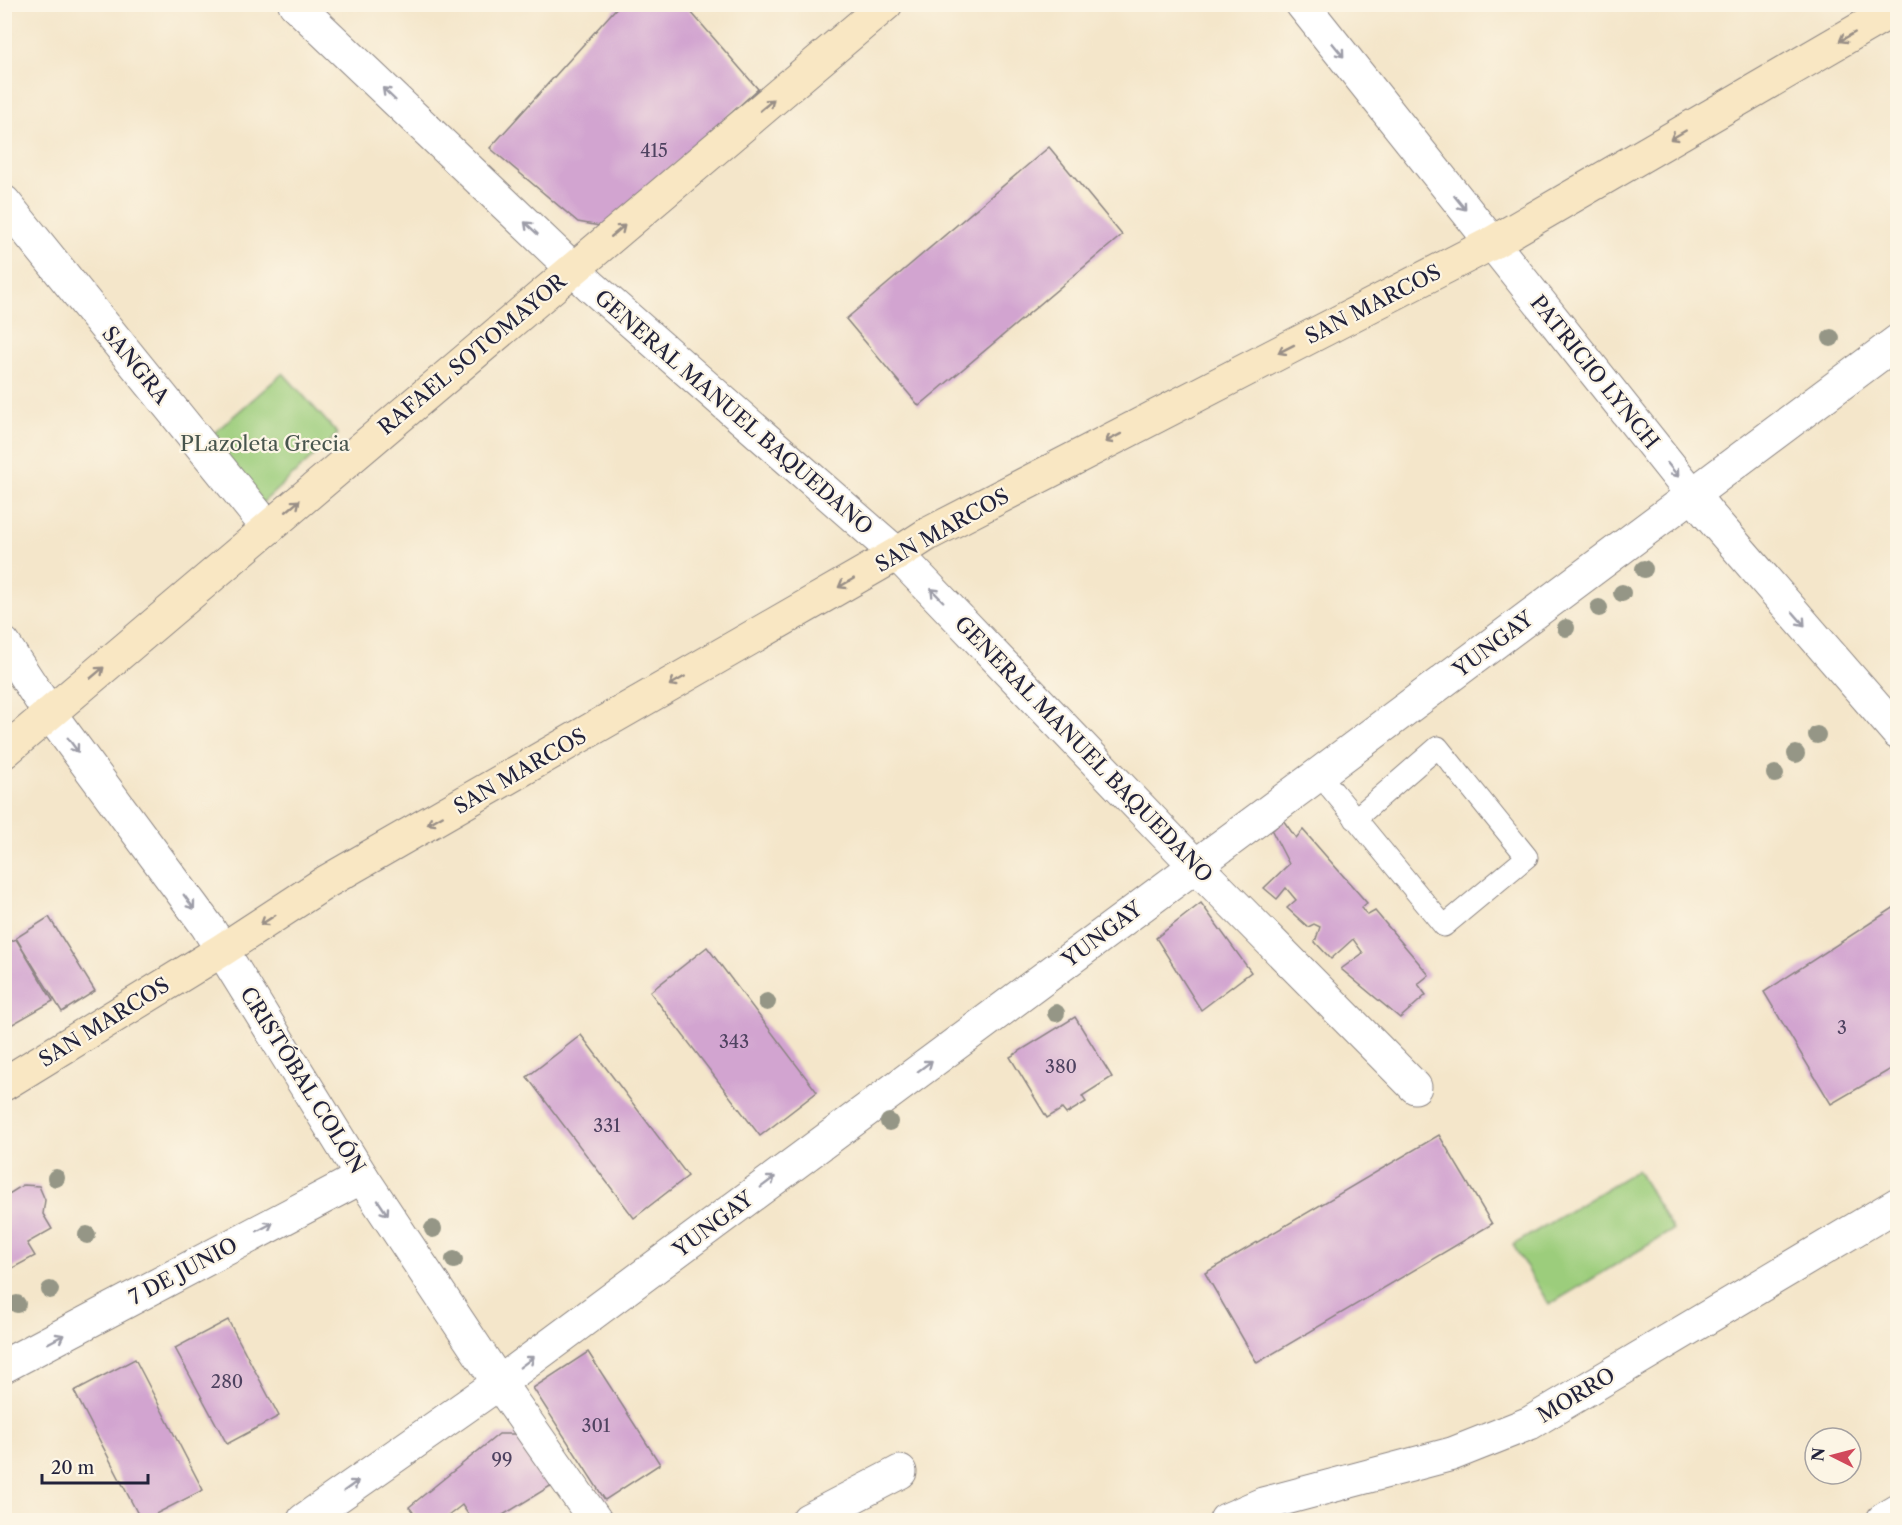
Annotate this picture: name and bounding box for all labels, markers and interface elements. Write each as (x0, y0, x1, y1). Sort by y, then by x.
one-way arrow (1839, 31, 1856, 43)
one-way arrow (1332, 42, 1345, 58)
one-way arrow (382, 87, 397, 101)
one-way arrow (759, 98, 774, 112)
one-way arrow (1670, 129, 1687, 141)
house number: 415 (640, 140, 668, 162)
one-way arrow (1453, 194, 1466, 210)
one-way arrow (523, 221, 538, 235)
one-way arrow (610, 224, 625, 238)
street label: SAN MARCOS (1301, 259, 1445, 349)
street label: RAFAEL SOTOMAYOR (373, 267, 572, 440)
street label: GENERAL MANUEL BAQUEDANO (590, 284, 878, 540)
street label: PATRICIO LYNCH (1525, 290, 1665, 454)
street label: SANGRA (97, 321, 175, 409)
one-way arrow (1278, 344, 1296, 355)
park label: PLazoleta Grecia (180, 431, 351, 456)
one-way arrow (1104, 433, 1122, 445)
one-way arrow (1667, 462, 1680, 478)
street label: SAN MARCOS (871, 483, 1013, 577)
one-way arrow (285, 499, 300, 513)
one-way arrow (838, 578, 855, 590)
one-way arrow (929, 588, 944, 603)
street label: YUNGAY (1447, 605, 1539, 683)
street label: GENERAL MANUEL BAQUEDANO (950, 611, 1218, 887)
one-way arrow (1792, 611, 1806, 626)
one-way arrow (89, 667, 105, 680)
one-way arrow (669, 675, 686, 687)
street label: SAN MARCOS (449, 723, 591, 819)
one-way arrow (67, 736, 79, 752)
one-way arrow (427, 814, 444, 826)
one-way arrow (183, 893, 195, 909)
street label: YUNGAY (1056, 895, 1148, 973)
one-way arrow (260, 914, 277, 926)
street label: SAN MARCOS (34, 972, 174, 1072)
street label: CRISTÓBAL COLÓN (235, 982, 371, 1178)
house number: 3 (1837, 1017, 1847, 1039)
house number: 343 (719, 1031, 749, 1053)
house number: 380 (1045, 1056, 1077, 1078)
one-way arrow (916, 1060, 932, 1072)
house number: 331 (593, 1115, 621, 1137)
one-way arrow (760, 1176, 776, 1189)
street label: YUNGAY (667, 1185, 759, 1263)
one-way arrow (376, 1200, 389, 1217)
one-way arrow (256, 1221, 274, 1232)
street label: 7 DE JUNIO (125, 1232, 241, 1310)
one-way arrow (47, 1333, 64, 1345)
one-way arrow (519, 1355, 535, 1368)
street label: MORRO (1533, 1362, 1619, 1428)
house number: 280 (211, 1371, 243, 1393)
house number: 301 (582, 1415, 611, 1437)
north arrow (1803, 1426, 1863, 1486)
text: N (1807, 1446, 1829, 1462)
scale bar (42, 1447, 148, 1485)
house number: 99 (491, 1449, 513, 1471)
text: 20 m (51, 1457, 95, 1479)
one-way arrow (343, 1480, 359, 1493)

